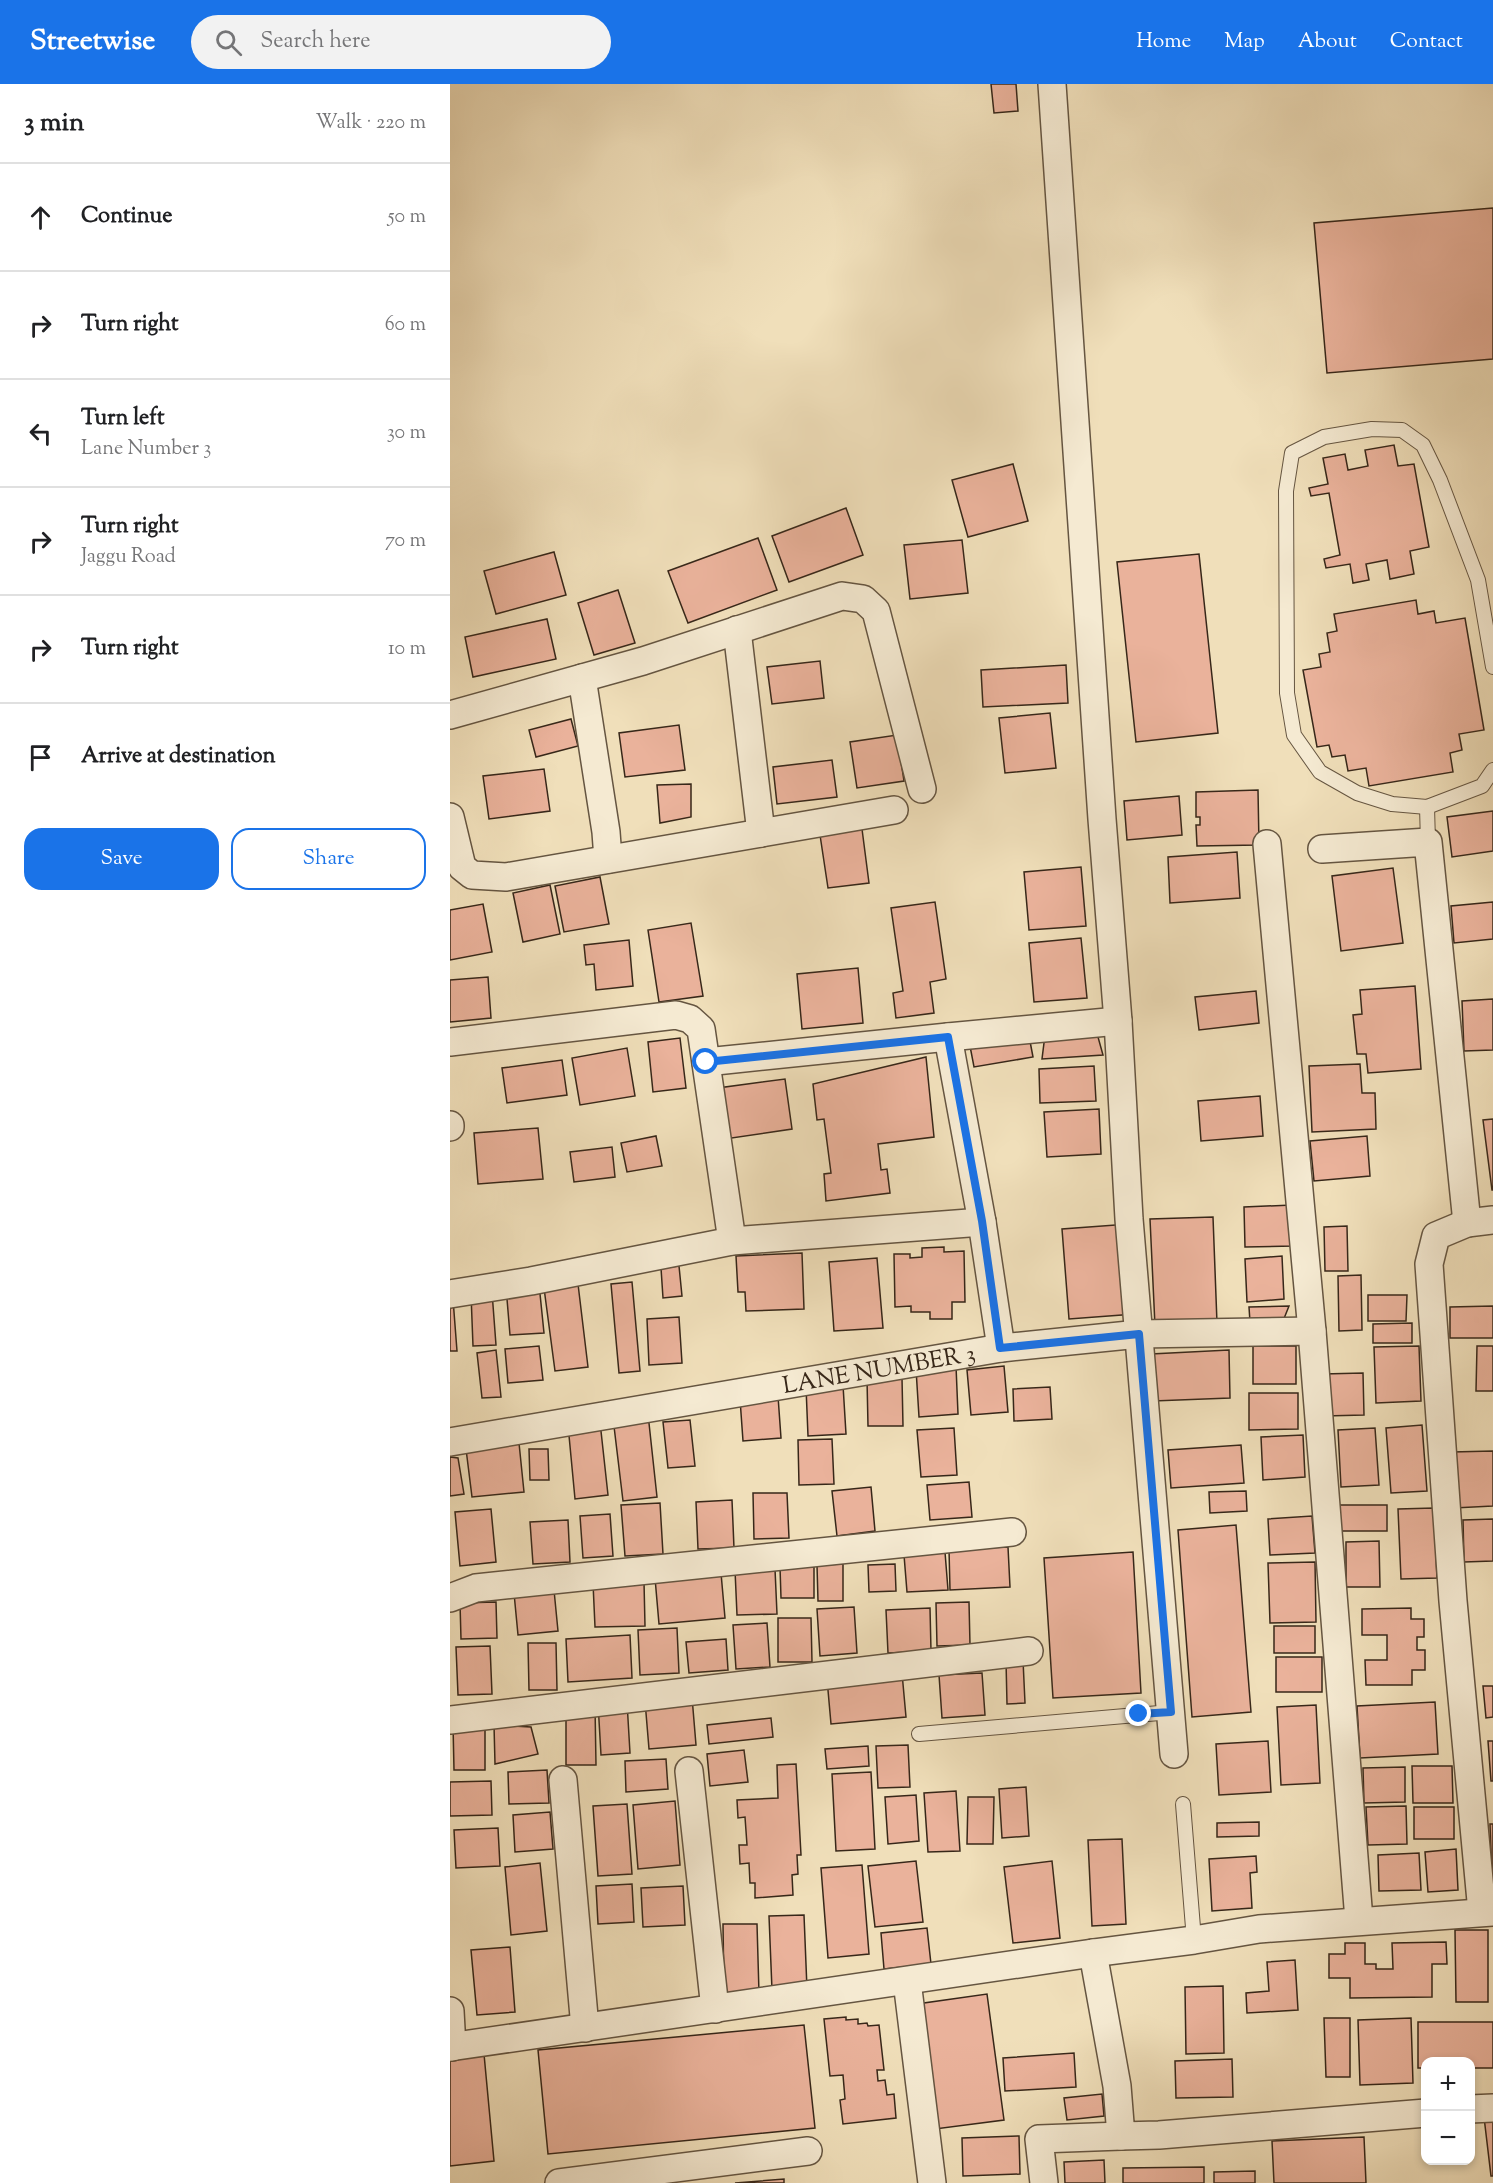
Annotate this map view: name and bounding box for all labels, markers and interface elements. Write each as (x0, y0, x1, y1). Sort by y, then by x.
search box (191, 15, 611, 69)
text: Streetwise (30, 22, 155, 62)
icon: search (212, 26, 245, 59)
text: Search here (260, 26, 371, 58)
text: Home (1136, 27, 1191, 57)
text: Map (1224, 27, 1265, 57)
text: About (1298, 27, 1357, 57)
text: Contact (1390, 27, 1463, 57)
text: 3 min (24, 105, 84, 142)
text: Walk · 220 m (315, 109, 426, 138)
icon: ahead (24, 201, 57, 234)
text: Continue (81, 201, 172, 233)
text: 50 m (388, 203, 426, 232)
icon: right (24, 309, 57, 342)
text: Turn right (81, 309, 178, 341)
text: 60 m (385, 311, 426, 340)
text: Turn left (81, 403, 164, 435)
icon: left (24, 417, 57, 450)
text: 30 m (387, 419, 426, 448)
text: Lane Number 3 (81, 435, 211, 464)
text: Turn right (81, 511, 178, 543)
icon: right (24, 525, 57, 558)
text: 70 m (385, 527, 426, 556)
text: Jaggu Road (81, 543, 176, 572)
icon: right (24, 633, 57, 666)
text: Turn right (81, 633, 178, 665)
text: 10 m (388, 635, 426, 664)
icon: arrive (24, 741, 57, 774)
text: Arrive at destination (81, 741, 276, 773)
button: Save (24, 828, 219, 890)
button: Share (231, 828, 426, 890)
route start (692, 1048, 718, 1074)
street label: LANE NUMBER 3 (780, 1338, 978, 1404)
route end (1125, 1700, 1151, 1726)
map controls (1421, 2057, 1475, 2165)
button: + (1421, 2057, 1475, 2111)
button: − (1421, 2111, 1475, 2165)

